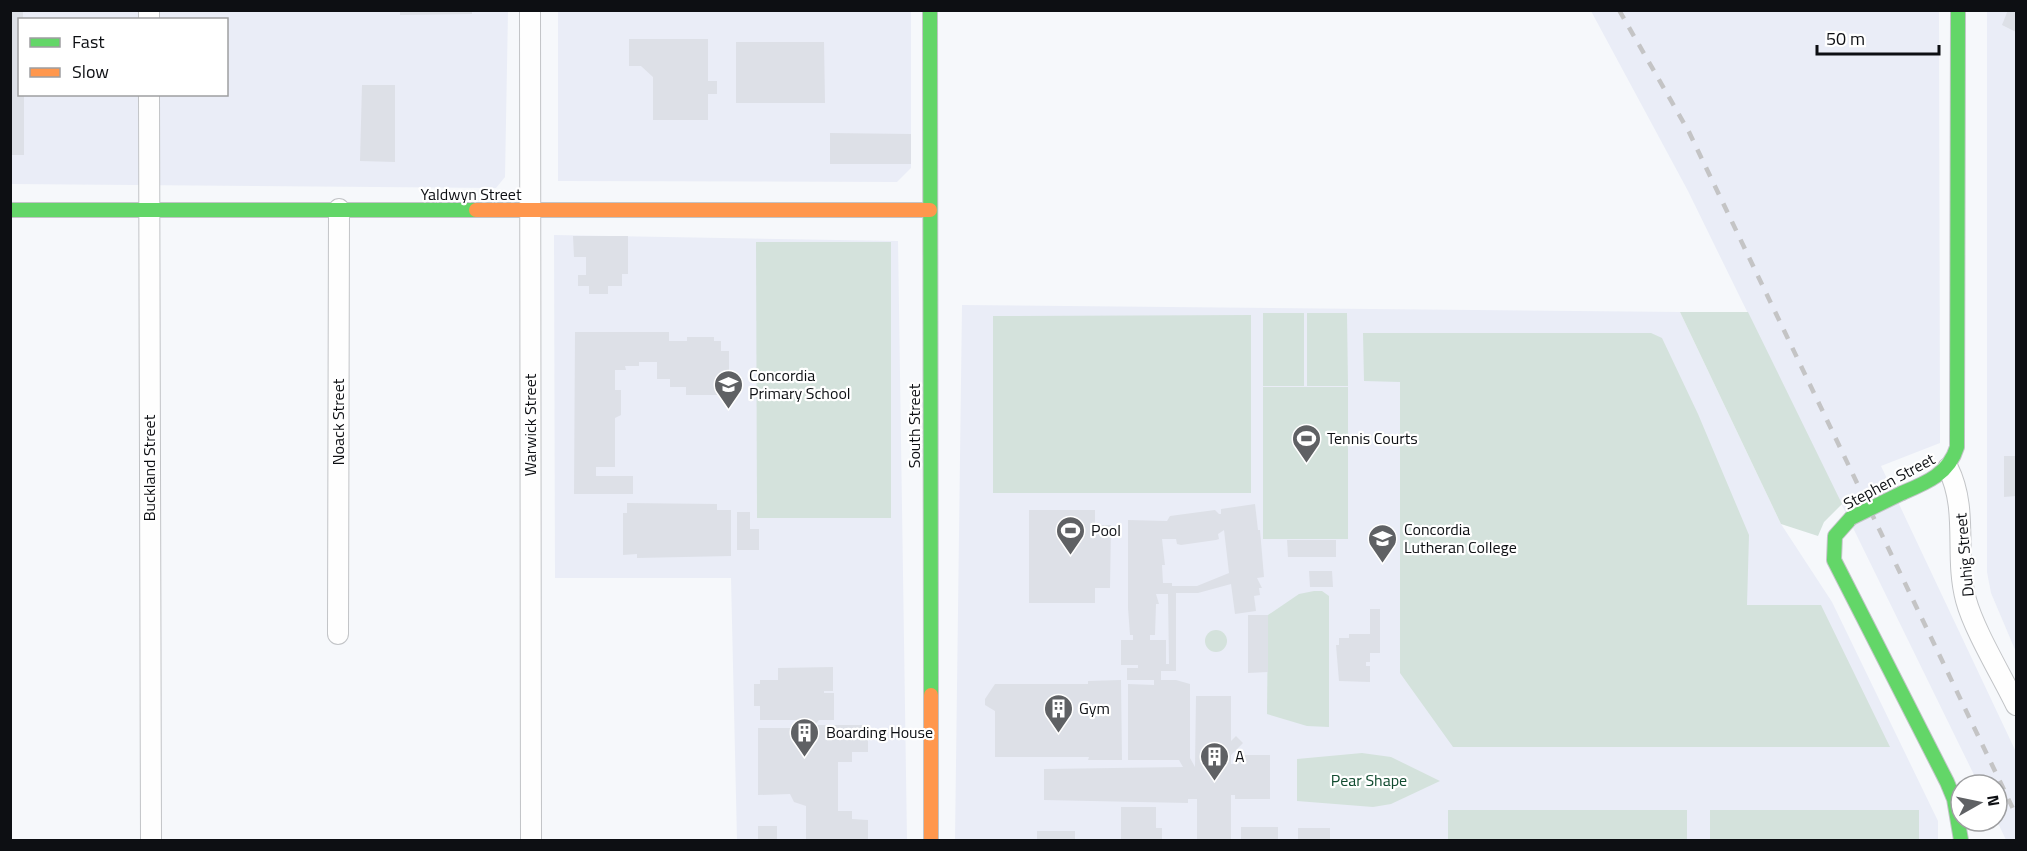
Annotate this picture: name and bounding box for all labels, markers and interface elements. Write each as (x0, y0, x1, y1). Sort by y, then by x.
legend (18, 18, 228, 96)
scale bar (1817, 18, 1938, 56)
text: 50 m (1826, 25, 1865, 52)
text: Fast (72, 28, 105, 55)
text: Slow (72, 58, 109, 85)
street label: Yaldwyn Street (420, 182, 522, 206)
place label: Concordia Primary School (749, 363, 851, 405)
school or university icon: Concordia Primary School (712, 368, 744, 410)
street label: Warwick Street (518, 373, 542, 476)
street label: Noack Street (326, 378, 350, 465)
street label: South Street (902, 383, 926, 468)
street label: Buckland Street (137, 414, 161, 521)
sports icon: Tennis Courts (1290, 422, 1322, 464)
place label: Tennis Courts (1327, 426, 1418, 450)
street label: Stephen Street (1839, 447, 1939, 515)
street label: Duhig Street (1948, 512, 1980, 598)
sports icon: Pool (1054, 514, 1086, 556)
place label: Concordia Lutheran College (1404, 517, 1517, 559)
place label: Pool (1091, 518, 1121, 542)
school or university icon: Concordia Lutheran College (1367, 522, 1399, 564)
building icon: Gym (1042, 692, 1074, 734)
place label: Gym (1079, 696, 1110, 720)
building icon: Boarding House (789, 716, 821, 758)
place label: Boarding House (826, 720, 933, 744)
building icon: A (1198, 740, 1230, 782)
place label: A (1235, 744, 1245, 768)
park label: Pear Shape (1331, 768, 1407, 792)
north arrow (1949, 773, 2009, 833)
text: N (1981, 793, 2007, 808)

